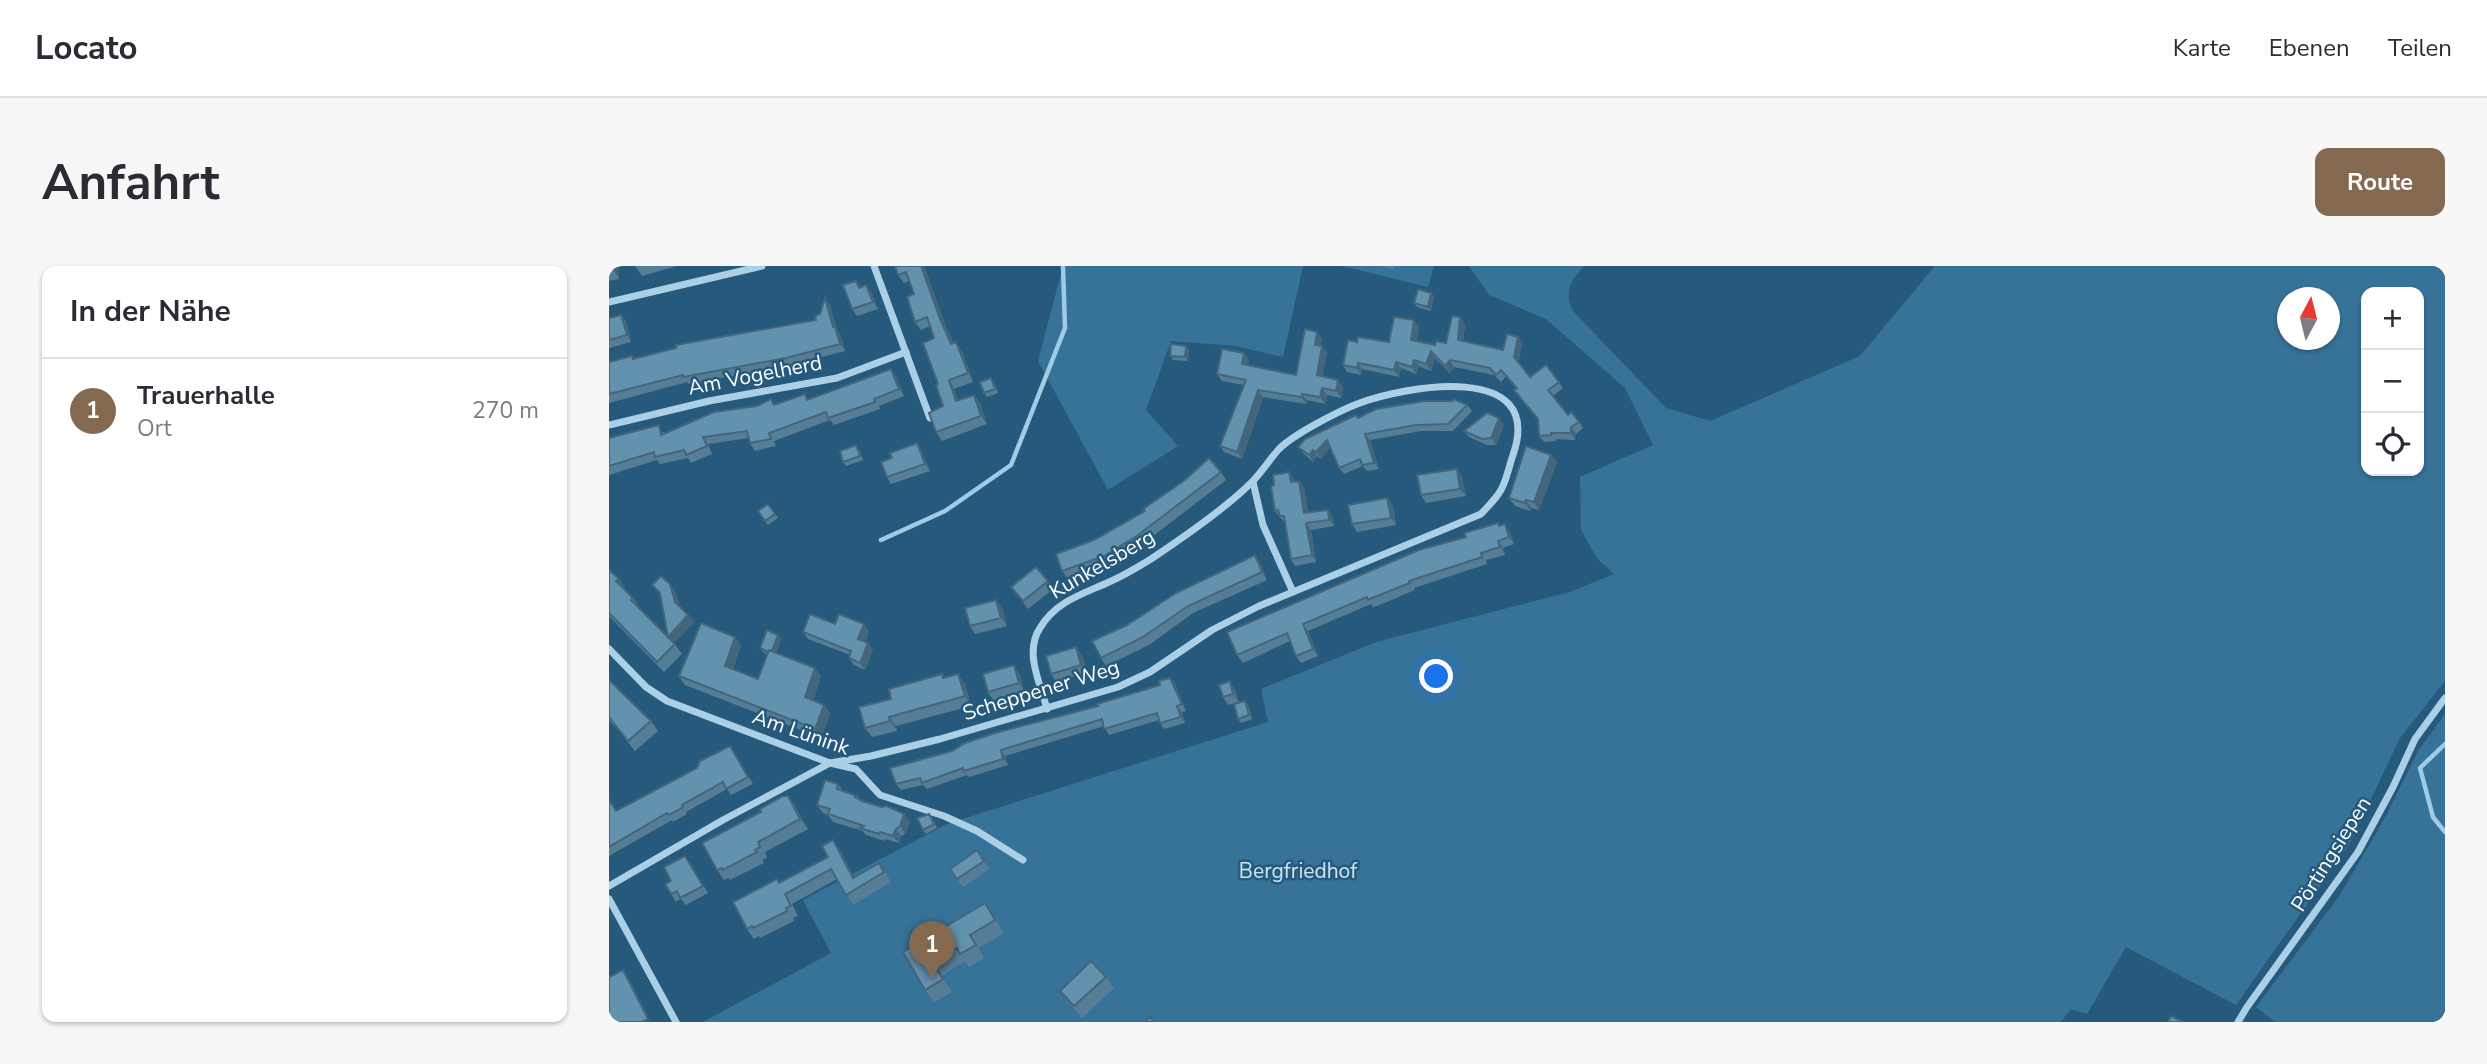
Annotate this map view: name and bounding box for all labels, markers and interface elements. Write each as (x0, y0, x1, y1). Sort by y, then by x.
text: Locato (35, 26, 137, 71)
text: Karte (2173, 32, 2231, 64)
text: Ebenen (2269, 32, 2350, 64)
text: Teilen (2388, 32, 2452, 64)
button: Route (2315, 148, 2445, 216)
text: Anfahrt (42, 149, 220, 216)
north arrow (2277, 287, 2340, 350)
map controls (2361, 287, 2424, 476)
button: + (2361, 287, 2424, 350)
text: In der Nähe (70, 291, 231, 332)
street label: Am Vogelherd (686, 348, 824, 402)
button: − (2361, 350, 2424, 413)
text: Trauerhalle (137, 378, 275, 413)
text: 1 (86, 395, 100, 426)
text: 270 m (472, 395, 539, 426)
text: Ort (137, 413, 172, 444)
button: locate (2361, 413, 2424, 476)
street label: Kunkelsberg (1044, 523, 1160, 605)
street label: Scheppener Weg (959, 653, 1123, 727)
your location (1419, 659, 1453, 693)
street label: Am Lünink (749, 702, 854, 762)
street label: Pörtingsiepen (2285, 791, 2377, 917)
park label: Bergfriedhof (1239, 857, 1358, 885)
pin: 1 (909, 921, 955, 979)

